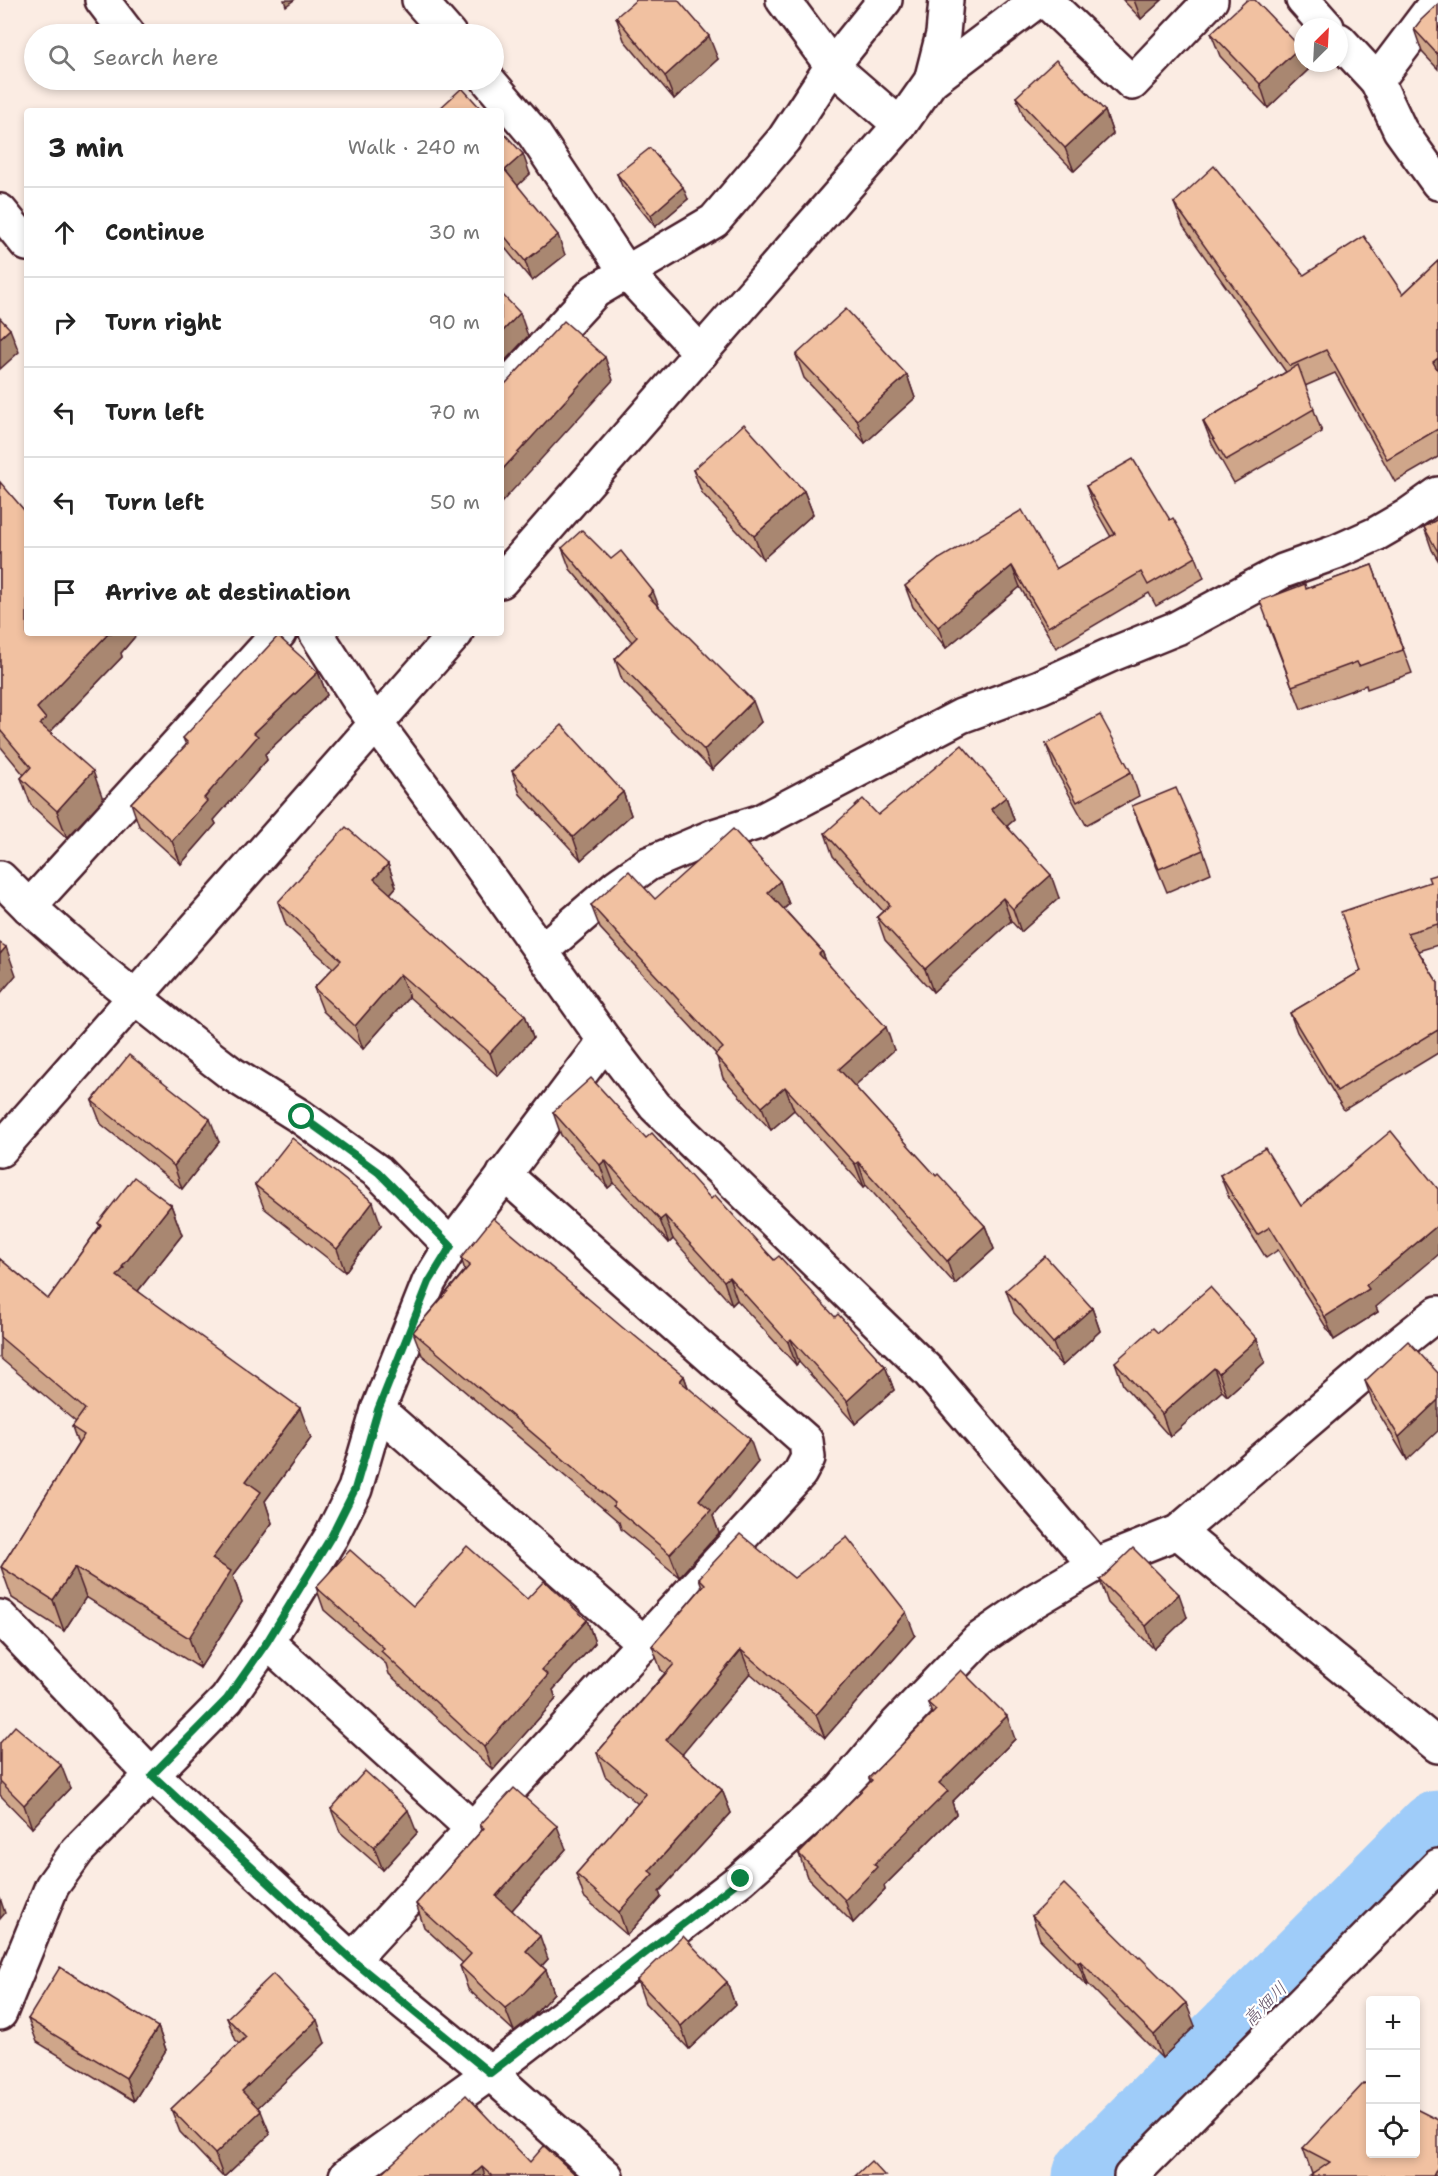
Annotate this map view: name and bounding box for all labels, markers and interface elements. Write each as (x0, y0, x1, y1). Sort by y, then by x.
north arrow (1294, 18, 1348, 72)
search box (24, 24, 504, 90)
icon: search (45, 41, 78, 74)
text: Search here (93, 43, 219, 72)
text: 3 min (48, 130, 124, 165)
text: Walk · 240 m (348, 134, 480, 160)
icon: ahead (48, 216, 81, 249)
text: Continue (105, 218, 205, 247)
text: 30 m (428, 219, 480, 245)
icon: right (48, 306, 81, 339)
text: Turn right (105, 308, 222, 337)
text: 90 m (428, 309, 480, 335)
icon: left (48, 396, 81, 429)
text: Turn left (105, 398, 204, 427)
text: 70 m (428, 399, 480, 425)
icon: left (48, 486, 81, 519)
text: Turn left (105, 488, 204, 517)
text: 50 m (430, 489, 480, 515)
icon: arrive (48, 576, 81, 609)
text: Arrive at destination (105, 578, 351, 607)
route start (288, 1103, 314, 1129)
route end (727, 1865, 753, 1891)
water label: 高畑川 (1237, 1976, 1293, 2032)
map controls (1366, 1996, 1420, 2158)
button: + (1366, 1996, 1420, 2050)
button: − (1366, 2050, 1420, 2104)
button: locate (1366, 2104, 1420, 2158)

